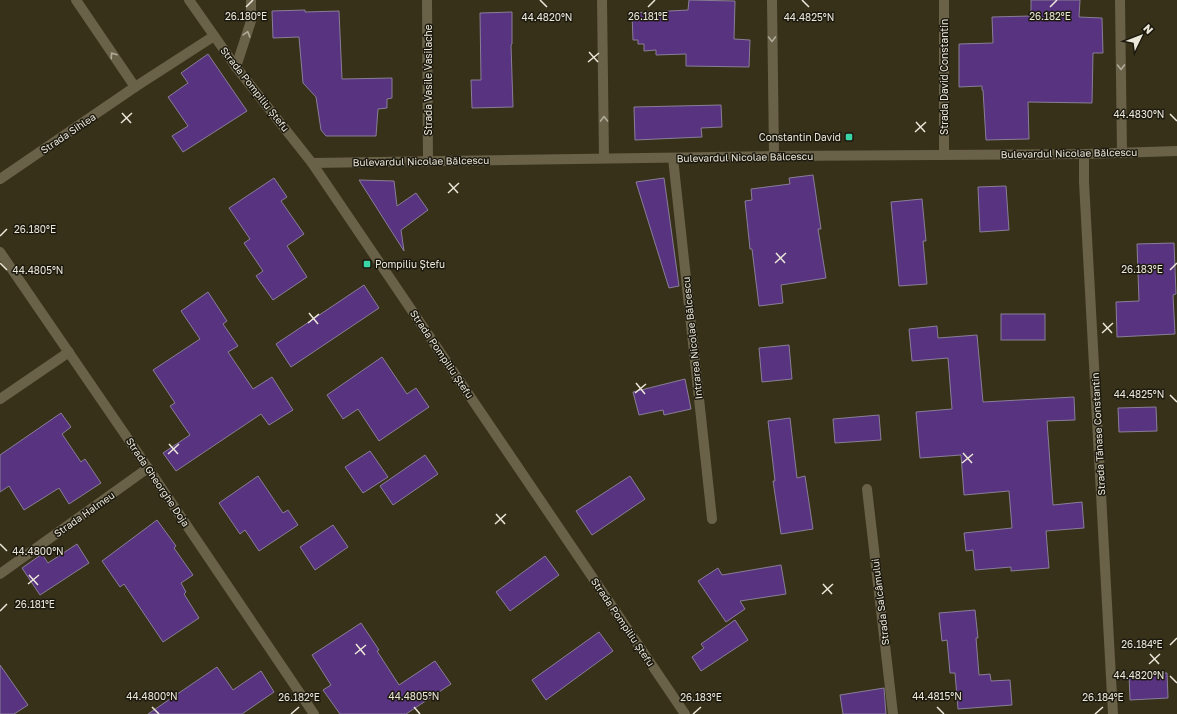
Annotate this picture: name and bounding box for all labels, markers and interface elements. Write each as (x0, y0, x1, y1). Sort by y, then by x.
text: 26.180°E (225, 10, 267, 22)
text: 26.181°E (628, 10, 668, 22)
text: 26.182°E (1029, 10, 1071, 22)
text: 44.4820°N (522, 11, 572, 23)
text: 44.4825°N (784, 11, 834, 23)
north arrow (1121, 16, 1161, 56)
street label: Strada David Constantin (938, 19, 950, 135)
text: N (1141, 21, 1156, 36)
street label: Strada Vasile Vasilache (422, 24, 434, 136)
one-way arrow (242, 31, 251, 38)
one-way arrow (768, 36, 776, 42)
street label: Strada Pompiliu Ștefu (217, 44, 292, 134)
one-way arrow (110, 52, 118, 59)
one-way arrow (1117, 64, 1125, 70)
text: 44.4830°N (1114, 108, 1164, 120)
street label: Strada Sihlea (38, 110, 98, 156)
one-way arrow (600, 116, 608, 122)
place label: Constantin David (759, 131, 841, 143)
marker: Constantin David (844, 132, 854, 142)
street label: Bulevardul Nicolae Bălcescu (1001, 146, 1137, 160)
street label: Bulevardul Nicolae Bălcescu (677, 150, 813, 164)
street label: Bulevardul Nicolae Bălcescu (353, 154, 489, 168)
text: 26.180°E (14, 223, 56, 235)
place label: Pompiliu Ștefu (375, 258, 445, 271)
marker: Pompiliu Ștefu (362, 259, 372, 269)
text: 26.183°E (1121, 263, 1163, 275)
text: 44.4805°N (13, 264, 63, 276)
street label: Intrarea Nicolae Bălcescu (680, 276, 704, 400)
street label: Strada Pompiliu Ștefu (407, 307, 476, 401)
street label: Strada Tănase Constantin (1089, 372, 1107, 496)
text: 44.4825°N (1114, 388, 1164, 400)
street label: Strada Gheorghe Doja (124, 435, 192, 529)
street label: Strada Halmeu (51, 489, 117, 539)
text: 44.4800°N (12, 545, 64, 557)
street label: Strada Salcâmului (869, 558, 891, 646)
street label: Strada Pompiliu Ștefu (588, 575, 657, 669)
text: 26.181°E (15, 598, 55, 610)
text: 26.184°E (1121, 638, 1163, 650)
text: 44.4820°N (1114, 669, 1164, 681)
text: 44.4800°N (126, 690, 178, 702)
text: 44.4805°N (389, 690, 439, 702)
text: 44.4815°N (912, 690, 962, 702)
text: 26.182°E (278, 691, 320, 703)
text: 26.183°E (680, 691, 722, 703)
text: 26.184°E (1082, 691, 1124, 703)

